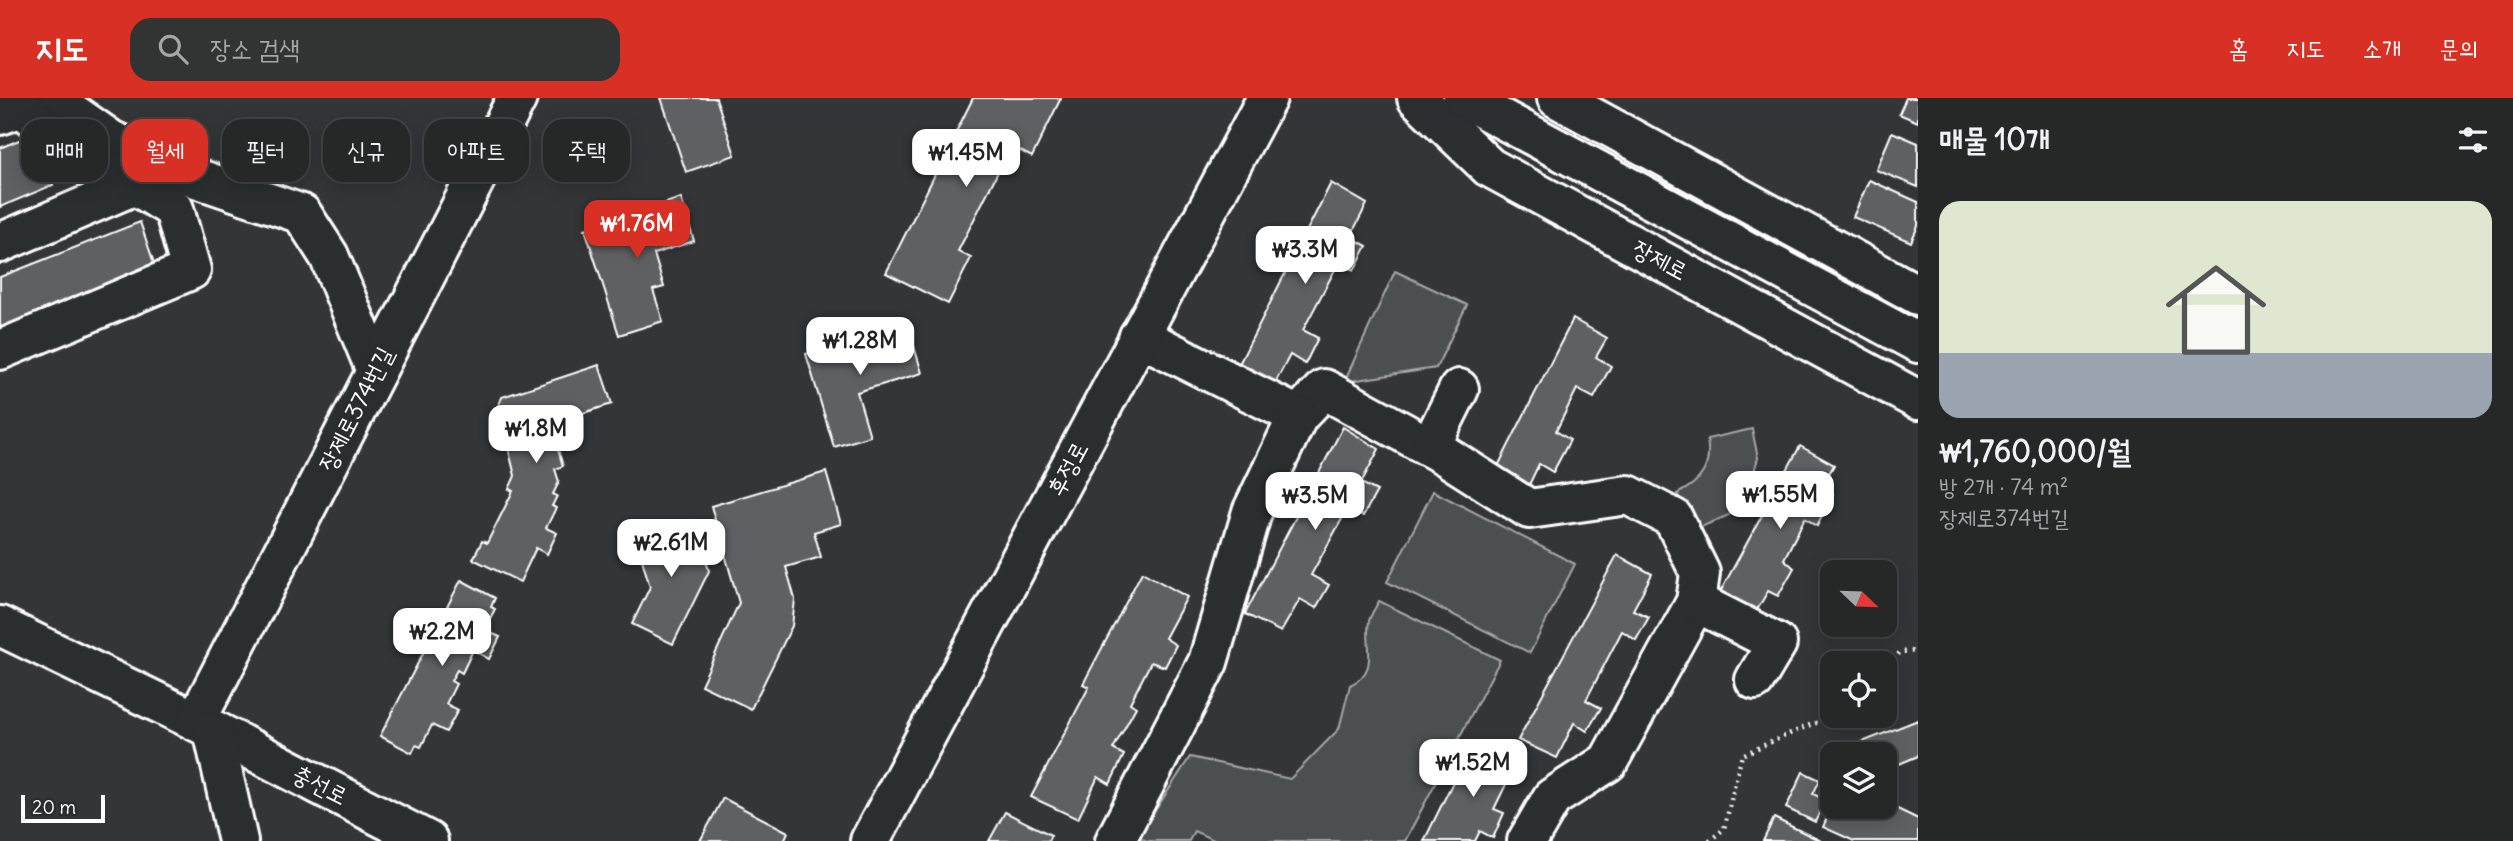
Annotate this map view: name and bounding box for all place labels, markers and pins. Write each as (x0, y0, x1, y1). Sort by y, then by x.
pin: ₩1.45M (909, 130, 1023, 189)
pin: ₩1.76M (580, 200, 694, 260)
pin: ₩3.3M (1256, 226, 1354, 286)
pin: ₩1.28M (803, 317, 917, 377)
pin: ₩1.8M (487, 406, 585, 465)
pin: ₩3.5M (1266, 472, 1364, 532)
pin: ₩1.55M (1723, 472, 1837, 531)
pin: ₩2.61M (614, 519, 728, 579)
pin: ₩2.2M (393, 608, 491, 668)
pin: ₩1.52M (1416, 740, 1530, 799)

